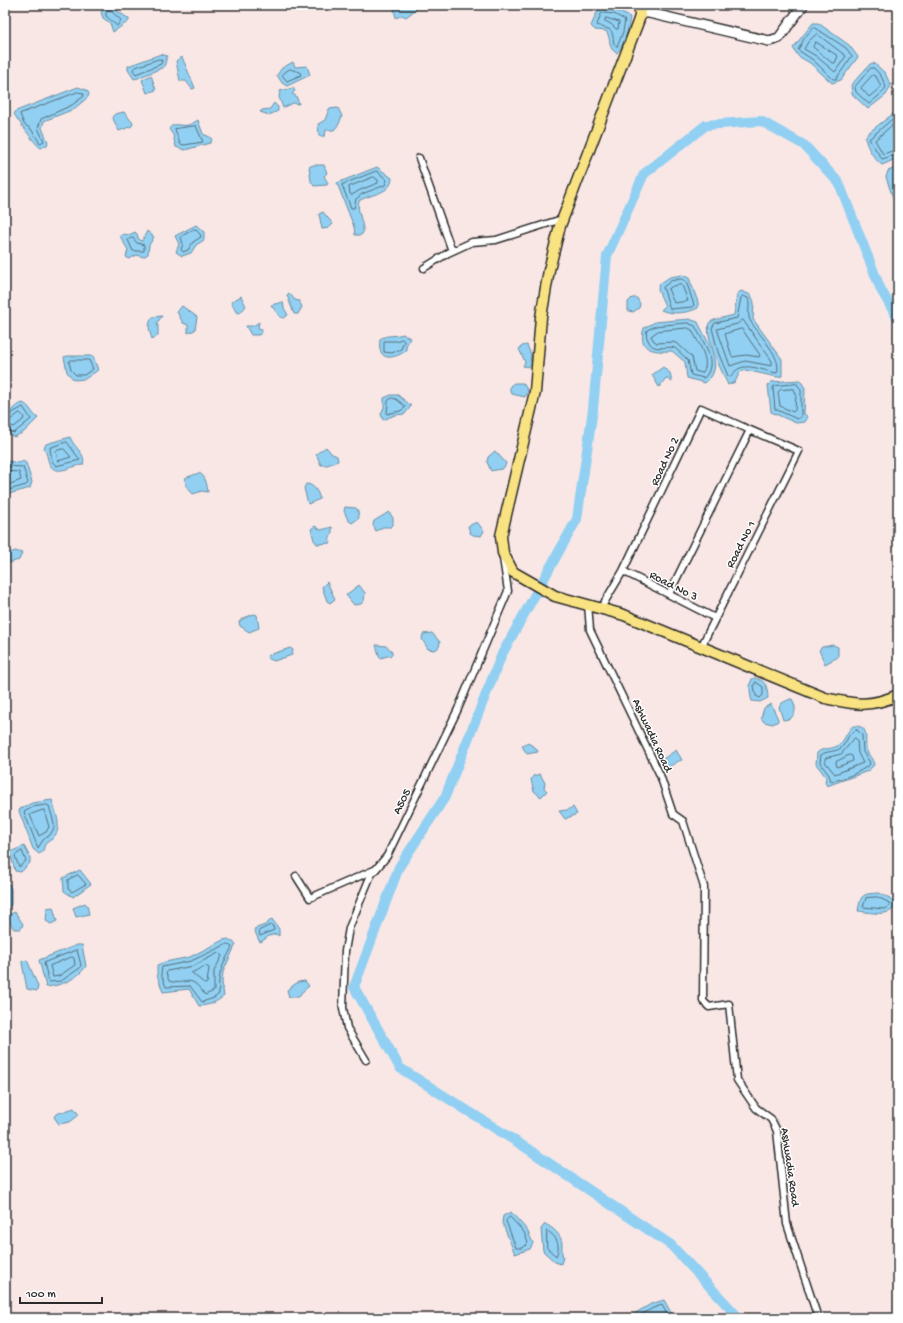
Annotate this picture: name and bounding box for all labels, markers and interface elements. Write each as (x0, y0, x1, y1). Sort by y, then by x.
street label: Road No 2 (649, 435, 683, 488)
street label: Road No 1 (724, 519, 760, 571)
street label: Road No 3 (647, 569, 700, 605)
street label: Ashwadia Road (628, 697, 675, 776)
street label: A505 (391, 787, 415, 817)
street label: Ashwadia Road (777, 1127, 802, 1208)
scale bar (20, 1279, 102, 1305)
text: 100 m (25, 1288, 56, 1302)

